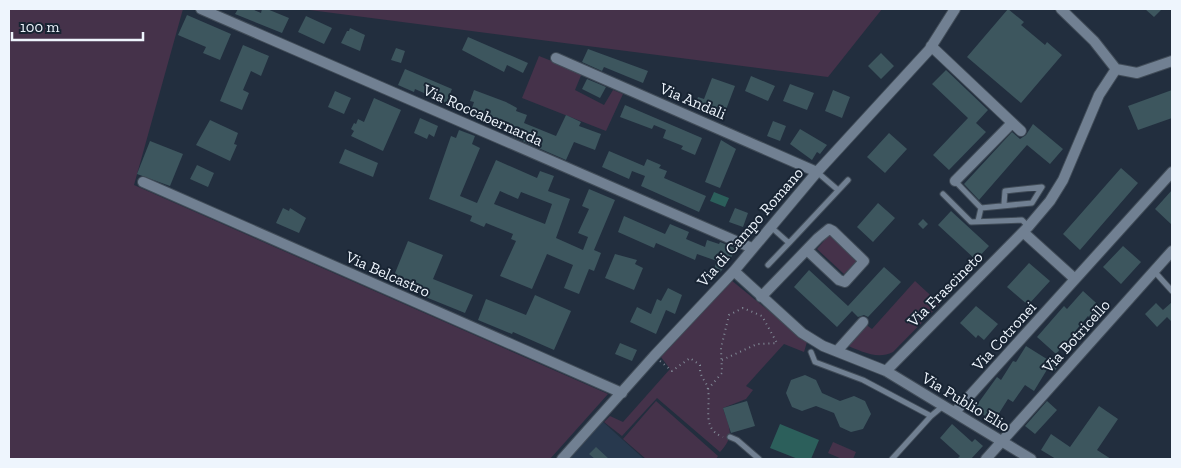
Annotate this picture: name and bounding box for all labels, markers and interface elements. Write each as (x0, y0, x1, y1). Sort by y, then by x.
scale bar (12, 10, 144, 42)
text: 100 m (20, 18, 59, 36)
street label: Via Andali (656, 78, 729, 124)
street label: Via Roccabernarda (419, 80, 546, 150)
street label: Via di Campo Romano (692, 163, 807, 291)
street label: Via Belcastro (342, 247, 433, 301)
street label: Via Frascineto (903, 247, 987, 331)
street label: Via Botricello (1037, 295, 1114, 377)
street label: Via Cotronei (967, 297, 1040, 375)
street label: Via Publio Elio (918, 368, 1014, 436)

